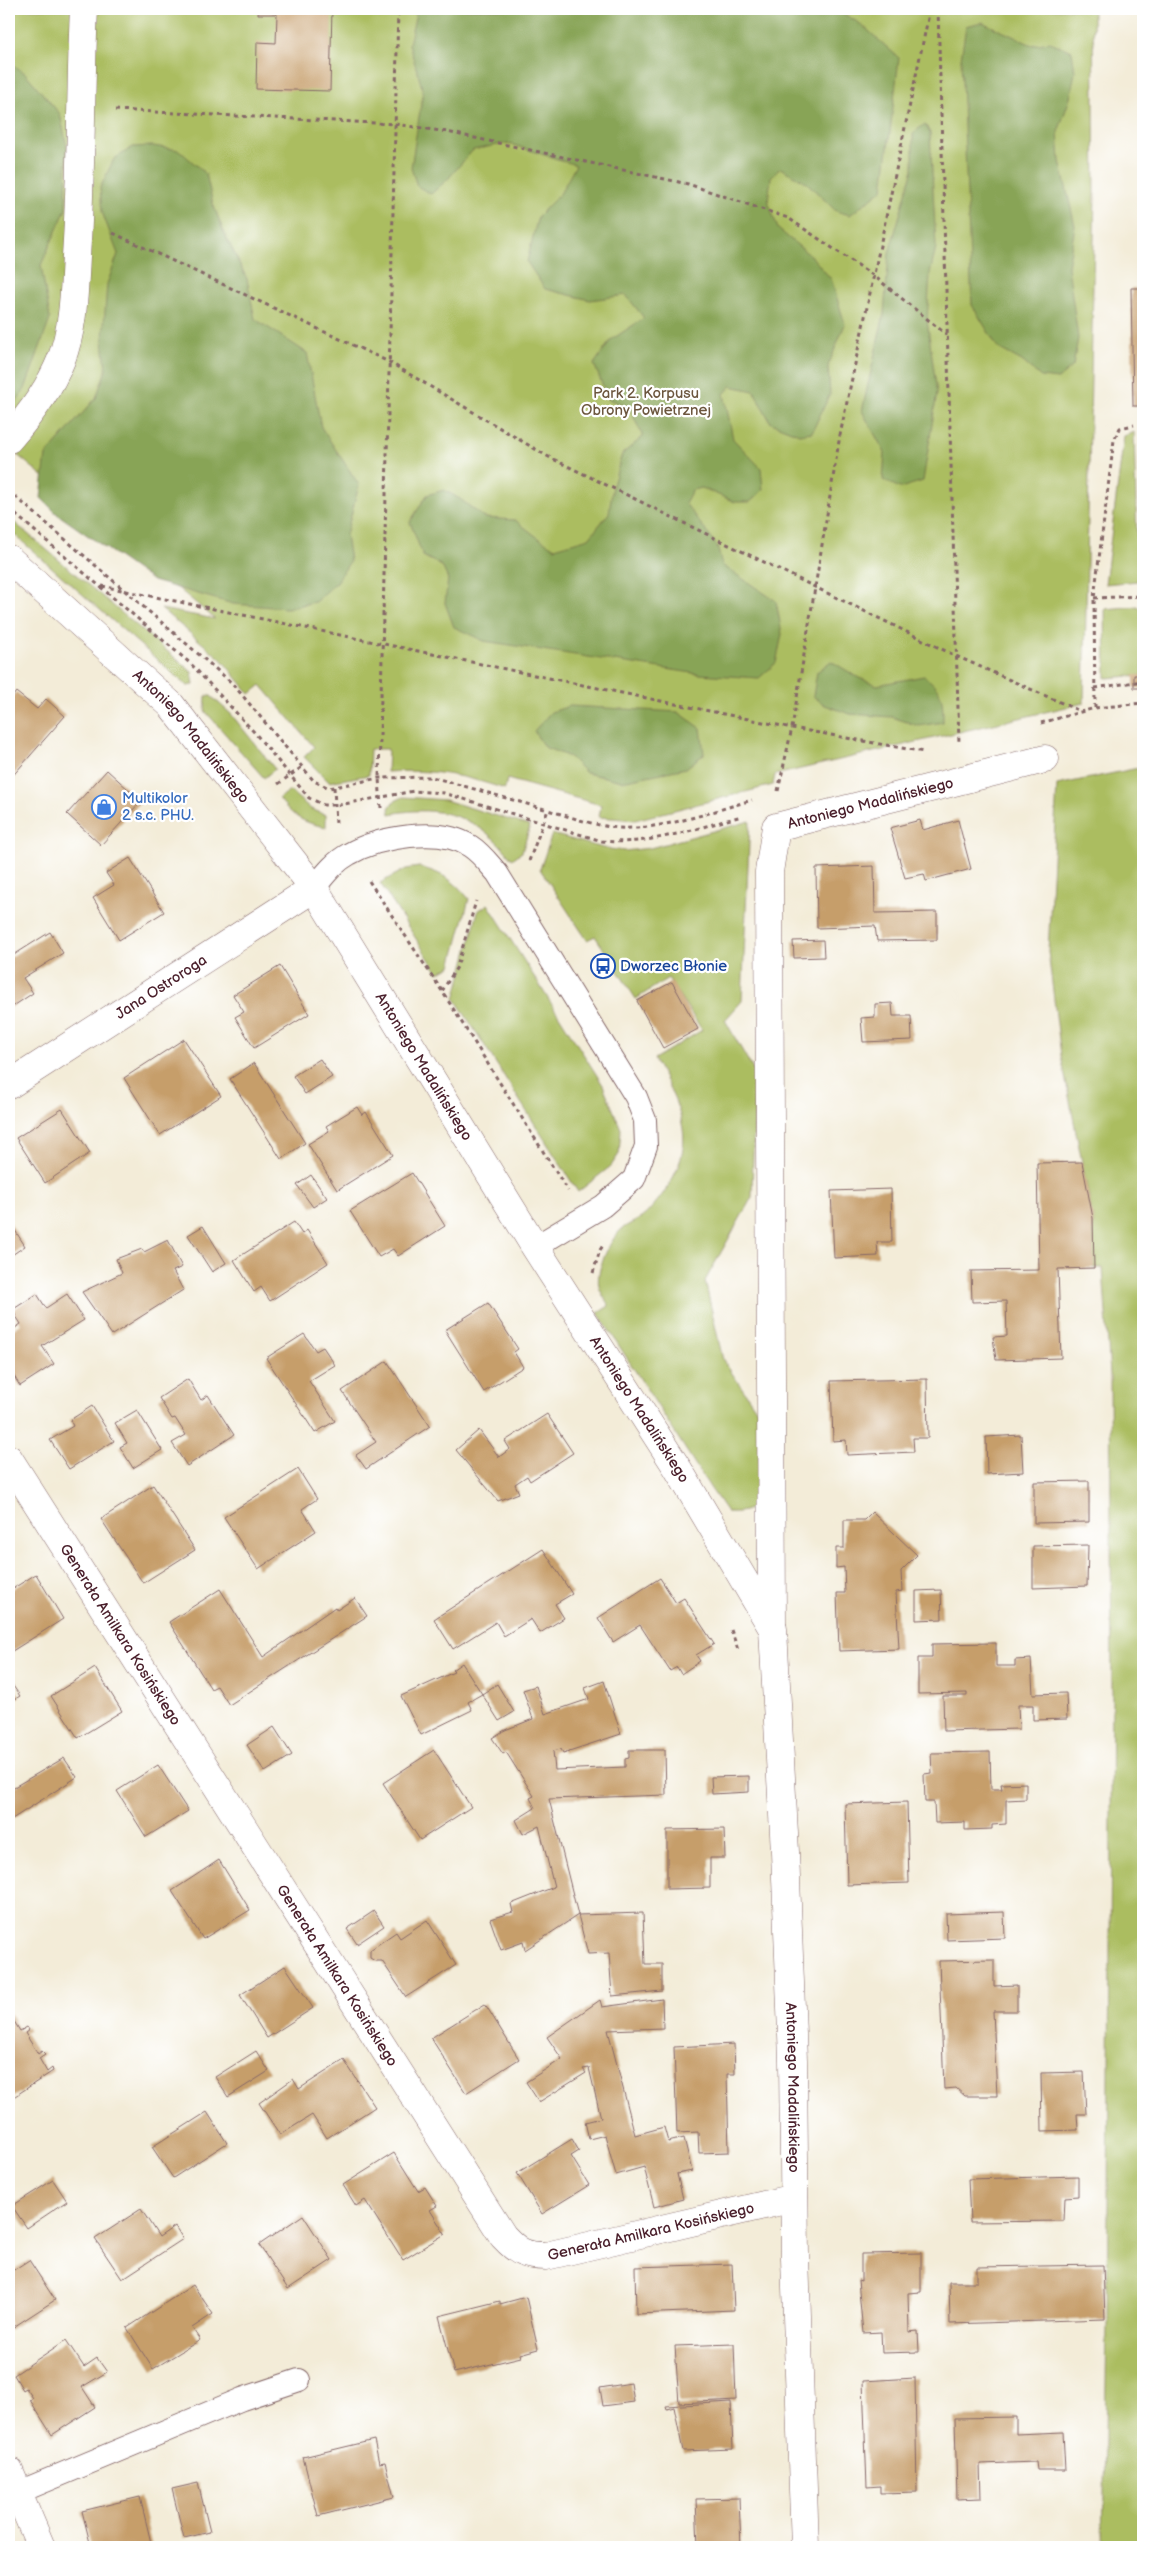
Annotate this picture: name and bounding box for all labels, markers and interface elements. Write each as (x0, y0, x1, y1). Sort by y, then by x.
park label: Park 2. Korpusu Obrony Powietrznej (581, 384, 711, 420)
street label: Antoniego Madalińskiego (128, 666, 253, 807)
street label: Antoniego Madalińskiego (786, 773, 956, 834)
place label: Multikolor 2 s.c. PHU. (122, 789, 194, 825)
shop icon: Multikolor 2 s.c. PHU. (91, 794, 117, 820)
street label: Jana Ostroroga (112, 951, 211, 1024)
bus stop icon: Dworzec Błonie (590, 953, 616, 979)
place label: Dworzec Błonie (620, 957, 727, 976)
street label: Antoniego Madalińskiego (371, 989, 476, 1144)
street label: Antoniego Madalińskiego (585, 1333, 693, 1486)
street label: Generała Amilkara Kosińskiego (55, 1540, 185, 1729)
street label: Generała Amilkara Kosińskiego (272, 1881, 402, 2070)
street label: Antoniego Madalińskiego (781, 2002, 803, 2173)
street label: Generała Amilkara Kosińskiego (546, 2199, 756, 2265)

